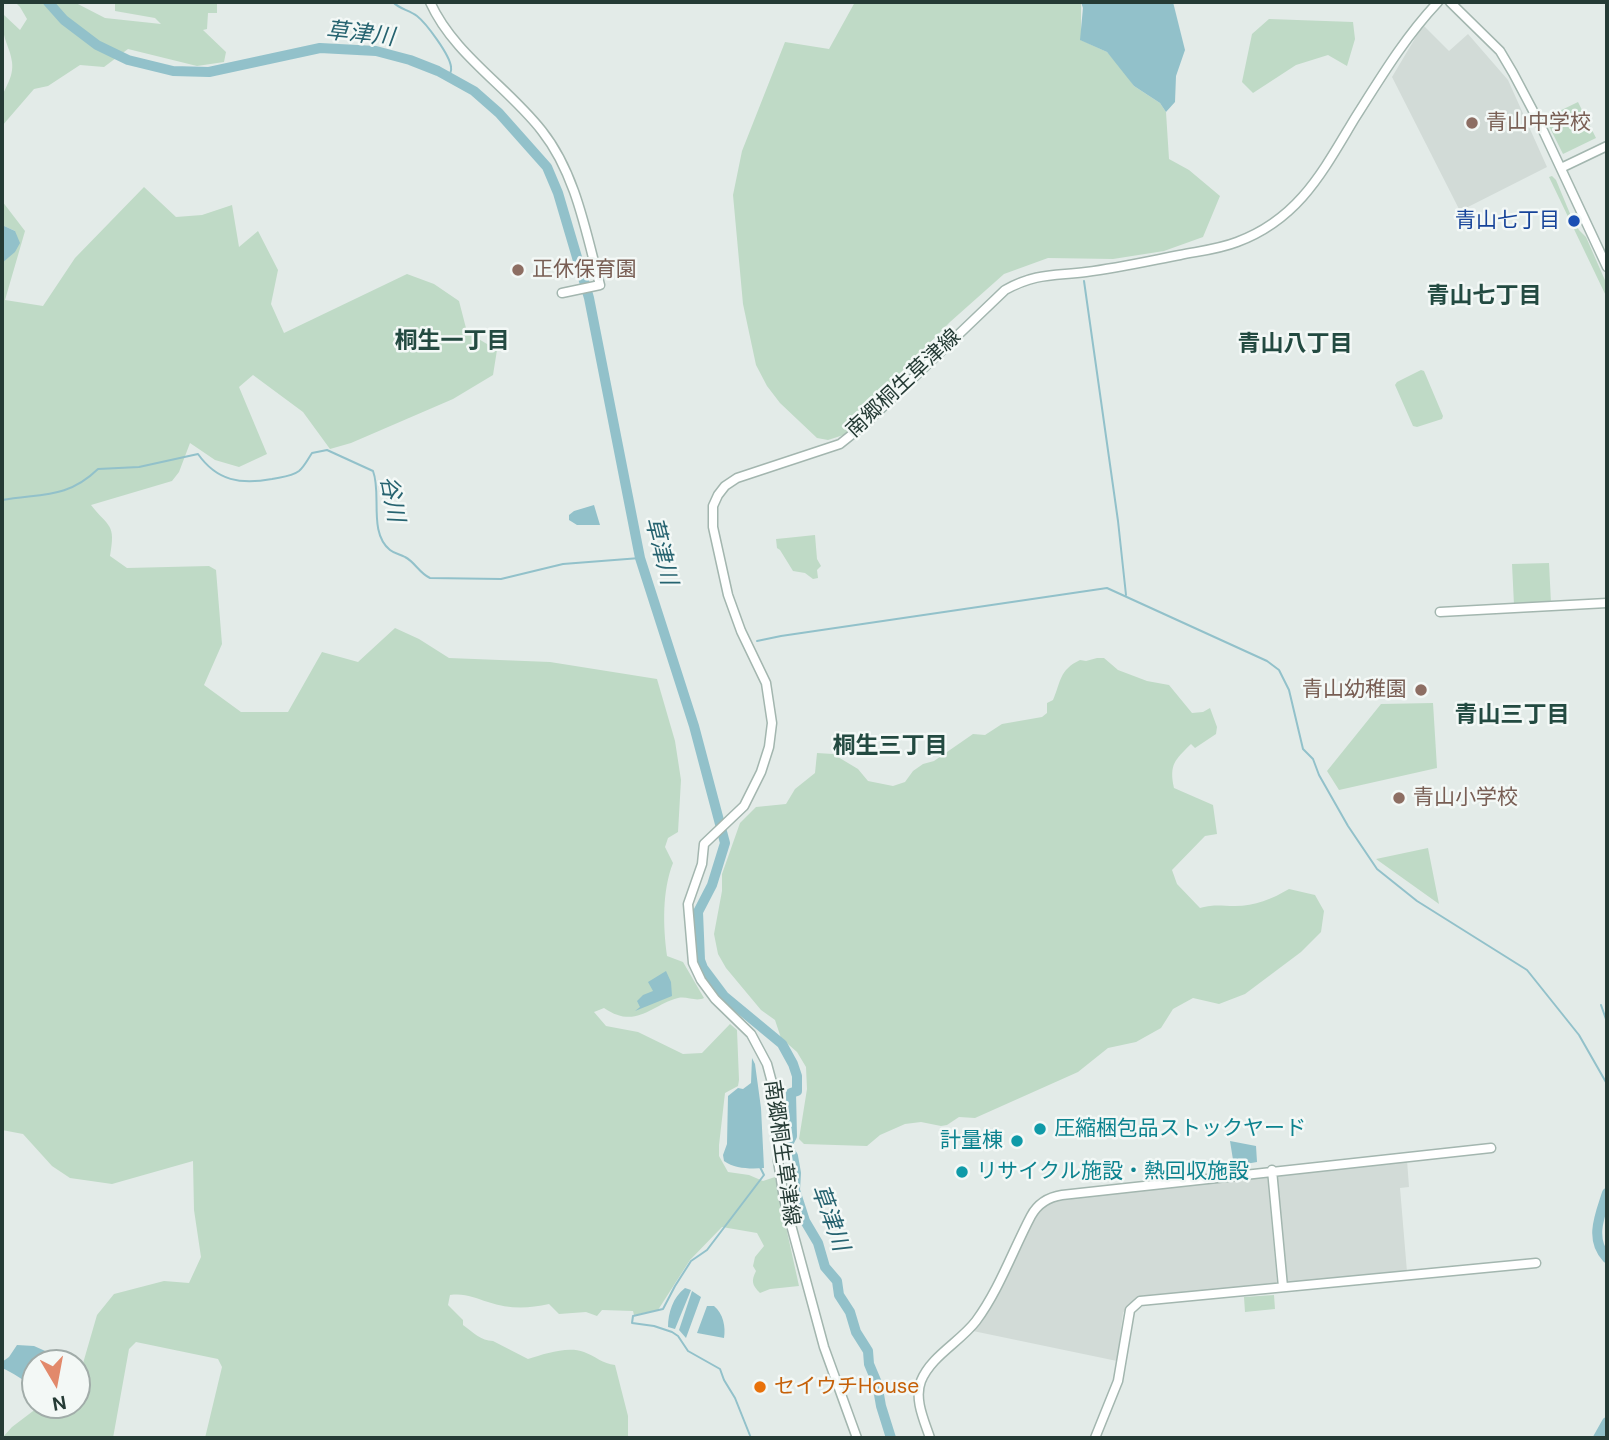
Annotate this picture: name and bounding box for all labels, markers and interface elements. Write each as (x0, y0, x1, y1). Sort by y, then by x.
water label: 草津川 (324, 18, 396, 52)
place label: 青山中学校 (1486, 110, 1591, 136)
marker: 青山中学校 (1464, 115, 1480, 131)
place label: 青山七丁目 (1455, 208, 1560, 234)
marker: 青山七丁目 (1566, 213, 1582, 229)
place label: 正休保育園 (532, 257, 637, 283)
marker: 正休保育園 (510, 262, 526, 278)
district label: 青山七丁目 (1427, 283, 1541, 311)
street label: 南郷桐生草津線 (842, 325, 966, 443)
district label: 桐生一丁目 (395, 328, 509, 356)
district label: 青山八丁目 (1238, 331, 1352, 359)
water label: 谷川 (373, 474, 409, 524)
water label: 草津川 (638, 514, 682, 588)
place label: 青山幼稚園 (1302, 677, 1407, 703)
marker: 青山幼稚園 (1413, 682, 1429, 698)
district label: 青山三丁目 (1455, 702, 1569, 730)
district label: 桐生三丁目 (833, 733, 947, 761)
place label: 青山小学校 (1413, 785, 1518, 811)
marker: 青山小学校 (1391, 790, 1407, 806)
street label: 南郷桐生草津線 (758, 1078, 804, 1228)
place label: 圧縮梱包品ストックヤード (1054, 1116, 1306, 1142)
marker: 圧縮梱包品ストックヤード (1032, 1121, 1048, 1137)
place label: 計量棟 (940, 1128, 1003, 1154)
marker: 計量棟 (1009, 1133, 1025, 1149)
place label: リサイクル施設・熱回収施設 (976, 1159, 1249, 1185)
marker: リサイクル施設・熱回収施設 (954, 1164, 970, 1180)
water label: 草津川 (804, 1181, 854, 1255)
north arrow (21, 1349, 91, 1419)
place label: セイウチHouse (774, 1374, 919, 1400)
marker: セイウチHouse (752, 1379, 768, 1395)
text: N (50, 1390, 68, 1417)

